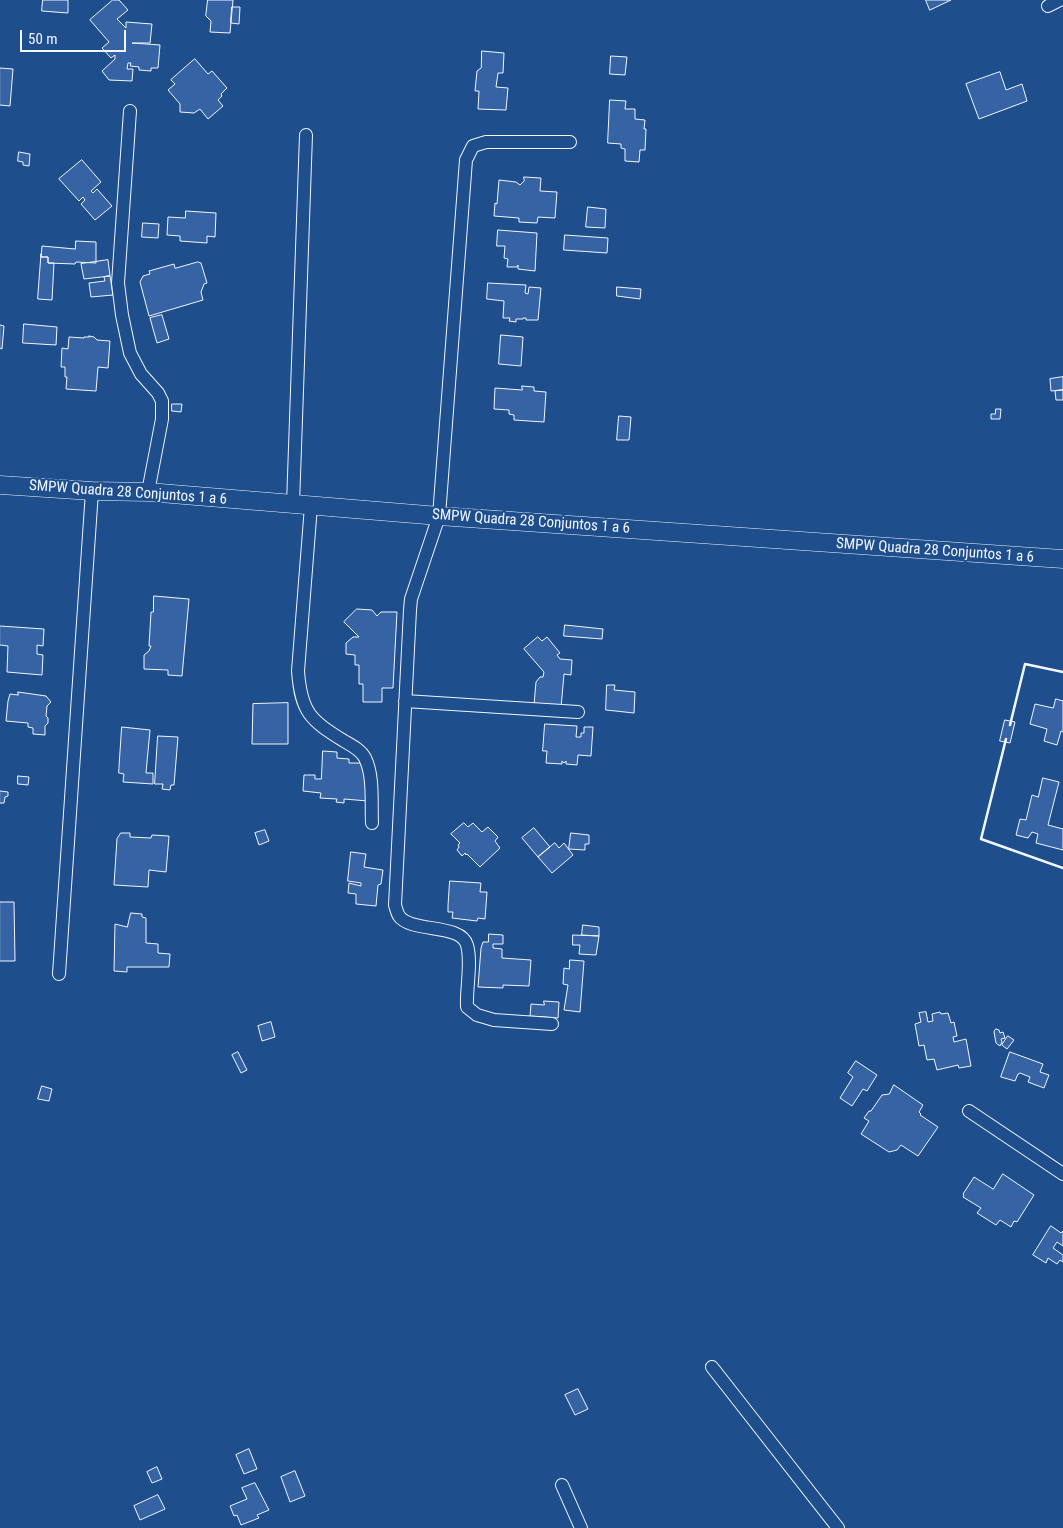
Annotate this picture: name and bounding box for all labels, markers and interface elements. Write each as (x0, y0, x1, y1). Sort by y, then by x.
scale bar (22, 20, 129, 52)
text: 50 m (28, 30, 58, 48)
street label: SMPW Quadra 28 Conjuntos 1 a 6 (28, 477, 228, 509)
street label: SMPW Quadra 28 Conjuntos 1 a 6 (431, 506, 631, 538)
street label: SMPW Quadra 28 Conjuntos 1 a 6 (835, 535, 1035, 567)

